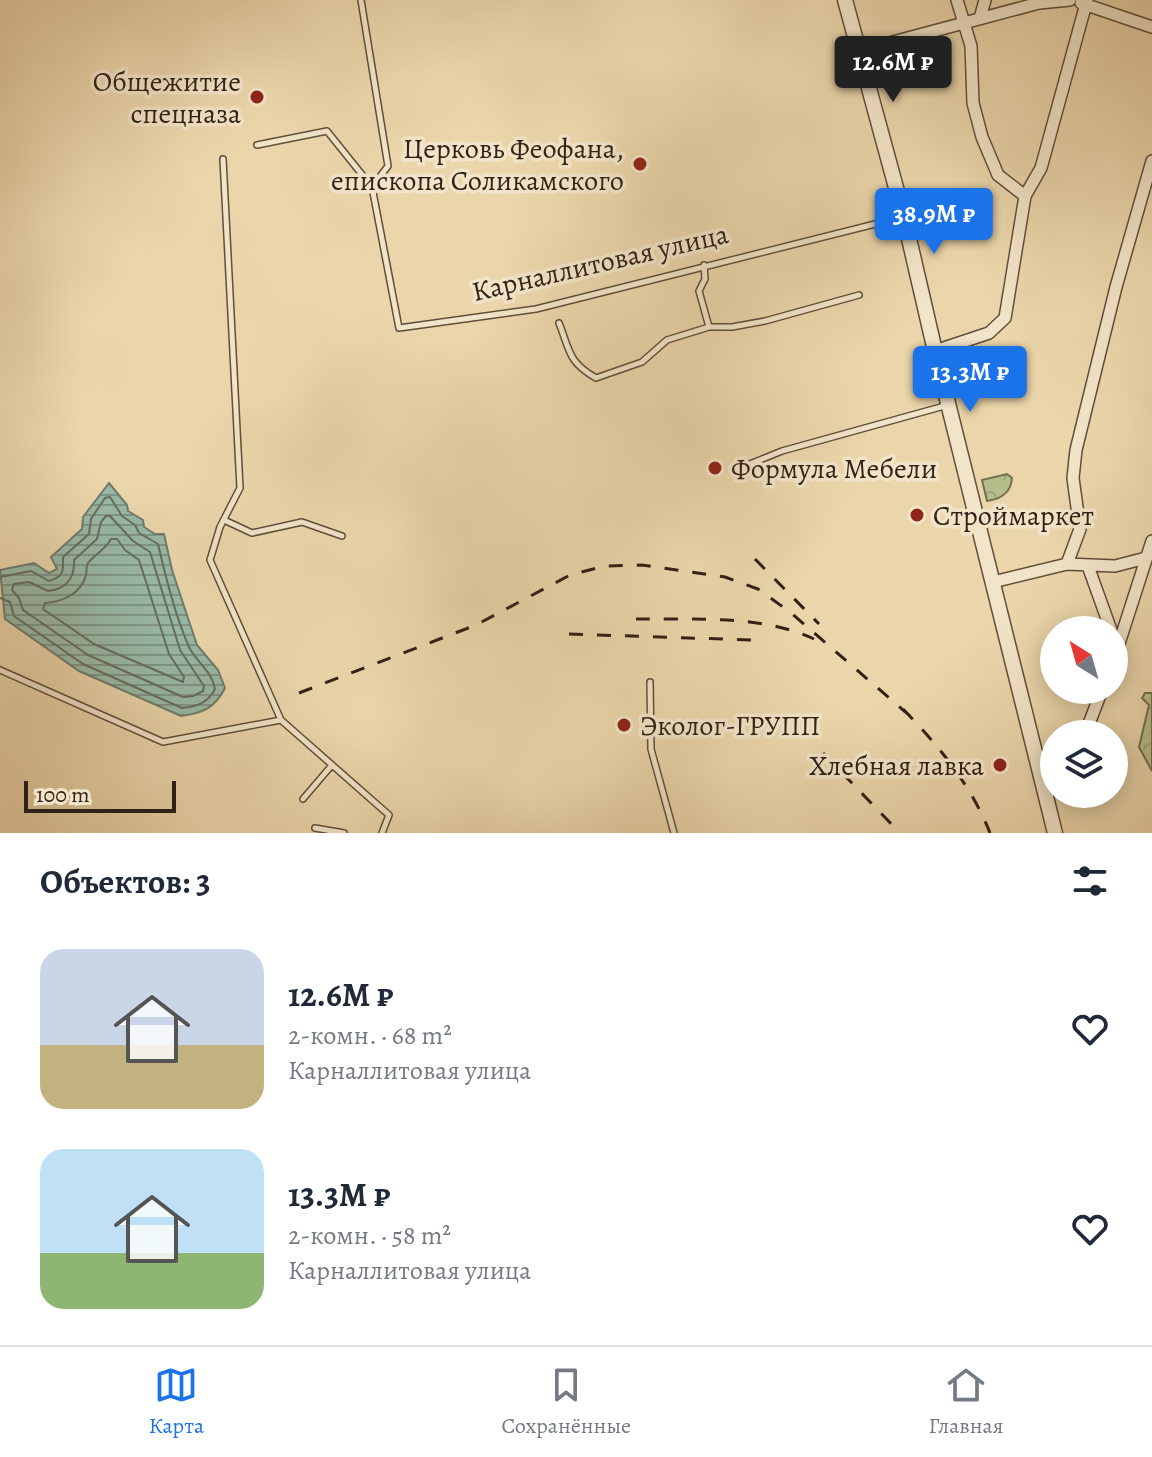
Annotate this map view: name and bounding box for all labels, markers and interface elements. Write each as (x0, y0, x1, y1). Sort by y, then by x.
pin: 12.6M ₽ (819, 36, 967, 104)
text: 12.6M ₽ (853, 44, 933, 79)
place label: Общежитие спецназа (93, 63, 241, 133)
marker: Общежитие спецназа (248, 88, 266, 106)
place label: Церковь Феофана, епископа Соликамского (331, 130, 624, 200)
marker: Церковь Феофана, епископа Соликамского (631, 155, 649, 173)
pin: 38.9M ₽ (860, 188, 1008, 256)
text: 38.9M ₽ (893, 196, 975, 231)
street label: Карналлитовая улица (468, 215, 732, 311)
pin: 13.3M ₽ (896, 346, 1044, 414)
text: 13.3M ₽ (931, 354, 1009, 389)
place label: Формула Мебели (731, 450, 937, 488)
marker: Формула Мебели (706, 459, 724, 477)
place label: Строймаркет (933, 497, 1094, 535)
marker: Строймаркет (908, 506, 926, 524)
north arrow (1040, 616, 1128, 704)
map controls (1040, 616, 1128, 808)
place label: Эколог-ГРУПП (640, 707, 820, 745)
marker: Эколог-ГРУПП (615, 716, 633, 734)
button: layers (1040, 720, 1128, 808)
place label: Хлебная лавка (809, 747, 984, 785)
marker: Хлебная лавка (991, 756, 1009, 774)
scale bar (24, 777, 176, 813)
text: 100 m (36, 780, 90, 810)
text: Объектов: 3 (40, 858, 211, 905)
icon: filters (1068, 859, 1112, 903)
text: 12.6M ₽ (288, 971, 394, 1018)
icon: home (104, 981, 200, 1077)
icon: heart (1068, 1007, 1112, 1051)
text: 2-комн. · 68 m² (288, 1018, 452, 1053)
text: Карналлитовая улица (288, 1053, 531, 1088)
text: 13.3M ₽ (288, 1171, 391, 1218)
icon: home (104, 1181, 200, 1277)
icon: heart (1068, 1207, 1112, 1251)
text: 2-комн. · 58 m² (288, 1218, 451, 1253)
text: Карналлитовая улица (288, 1253, 531, 1288)
tab: Карта (149, 1363, 204, 1441)
tab: Сохранённые (501, 1363, 631, 1441)
tab: Главная (928, 1363, 1003, 1441)

